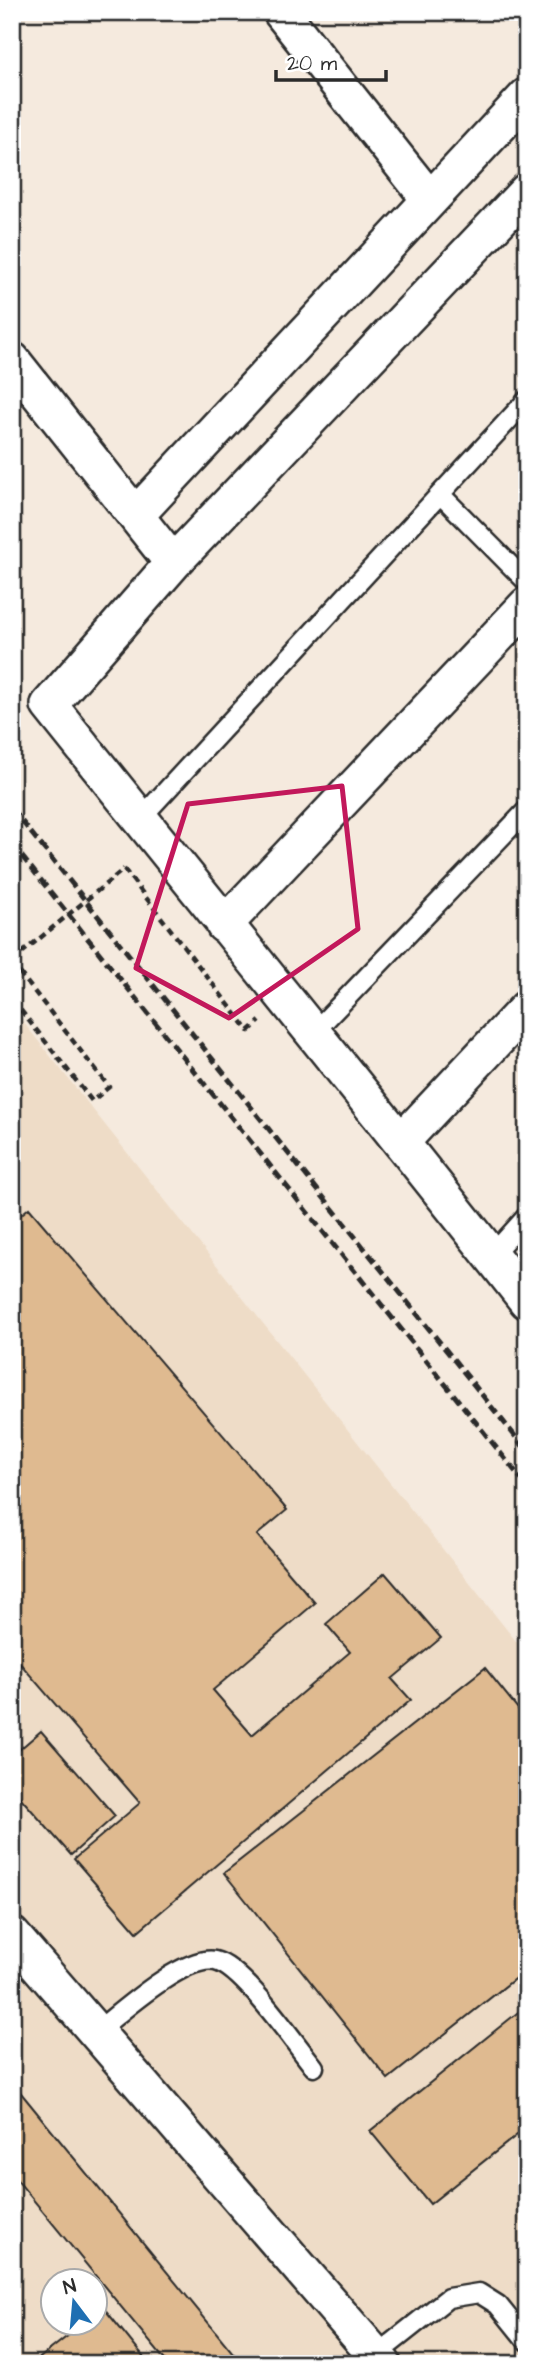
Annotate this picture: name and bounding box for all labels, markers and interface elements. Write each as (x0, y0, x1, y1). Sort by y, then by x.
scale bar (276, 38, 387, 82)
text: 20 m (287, 49, 338, 78)
north arrow (38, 2268, 108, 2338)
text: N (60, 2272, 79, 2302)

